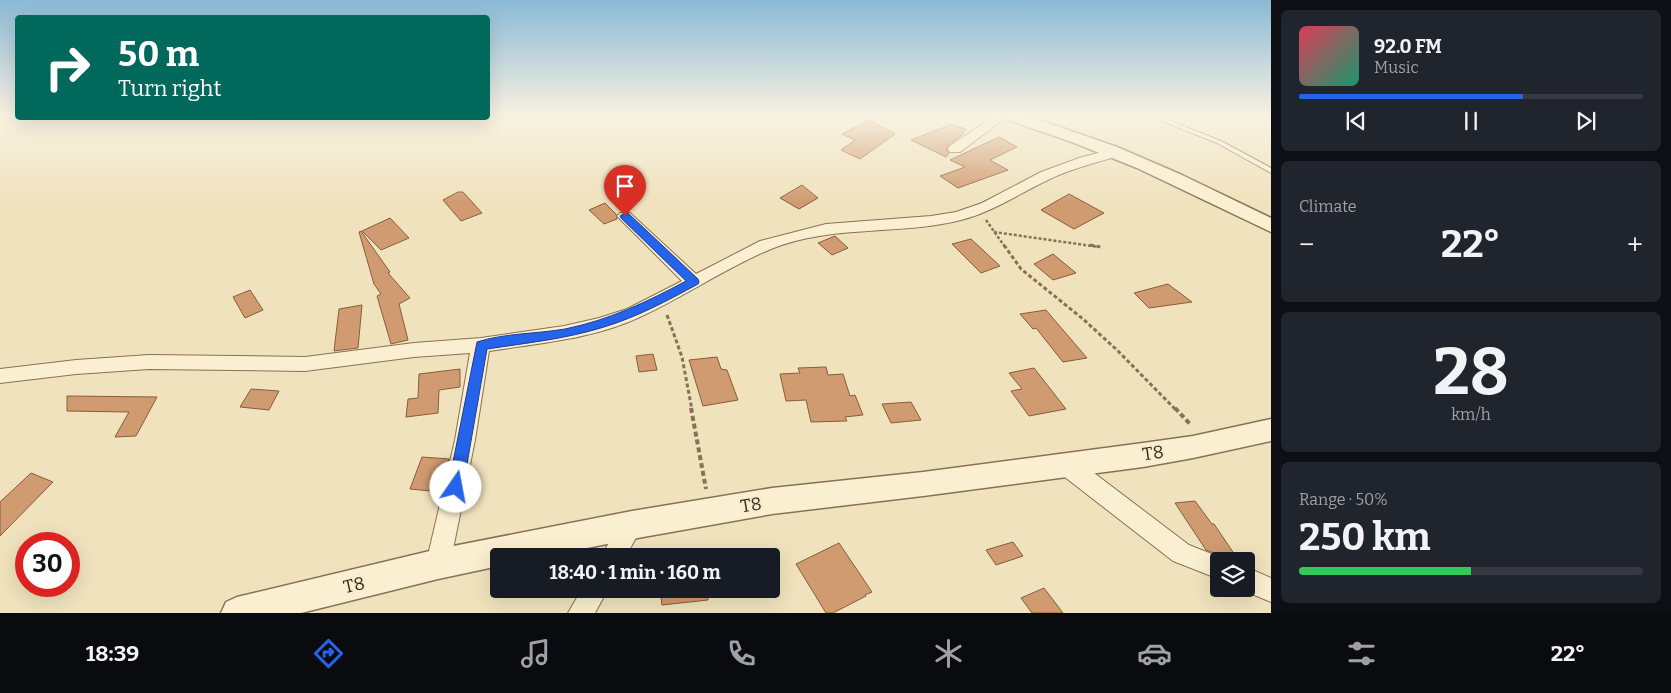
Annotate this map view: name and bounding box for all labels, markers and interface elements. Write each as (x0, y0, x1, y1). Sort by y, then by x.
text: 50 m (118, 33, 199, 75)
icon: right (35, 35, 100, 100)
text: 92.0 FM (1374, 35, 1442, 58)
text: Music (1374, 58, 1419, 77)
text: Turn right (118, 75, 221, 102)
icon: previous (1342, 107, 1370, 135)
icon: pause (1457, 107, 1485, 135)
icon: next (1572, 107, 1600, 135)
pin (604, 165, 646, 216)
icon: arrive (611, 172, 639, 200)
text: Climate (1299, 197, 1357, 216)
text: 22° (1441, 221, 1500, 267)
text: − (1299, 228, 1314, 261)
text: + (1627, 228, 1643, 261)
text: 28 (1433, 333, 1509, 411)
text: km/h (1451, 405, 1491, 424)
street label: T8 (1141, 441, 1165, 465)
position arrow (429, 460, 481, 512)
text: Range · 50% (1299, 490, 1388, 509)
street label: T8 (739, 492, 763, 518)
text: 250 km (1299, 514, 1430, 560)
speed limit sign: 30 (15, 532, 80, 597)
map controls (1210, 552, 1255, 597)
button: layers (1210, 552, 1255, 597)
text: 18:40 · 1 min · 160 m (549, 561, 721, 584)
street label: T8 (341, 572, 367, 598)
icon: directions (311, 636, 346, 671)
icon: music (518, 636, 553, 671)
icon: phone (724, 636, 759, 671)
icon: climate (931, 636, 966, 671)
icon: car (1137, 636, 1172, 671)
icon: filters (1344, 636, 1379, 671)
text: 18:39 (86, 640, 139, 667)
text: 22° (1551, 640, 1585, 667)

